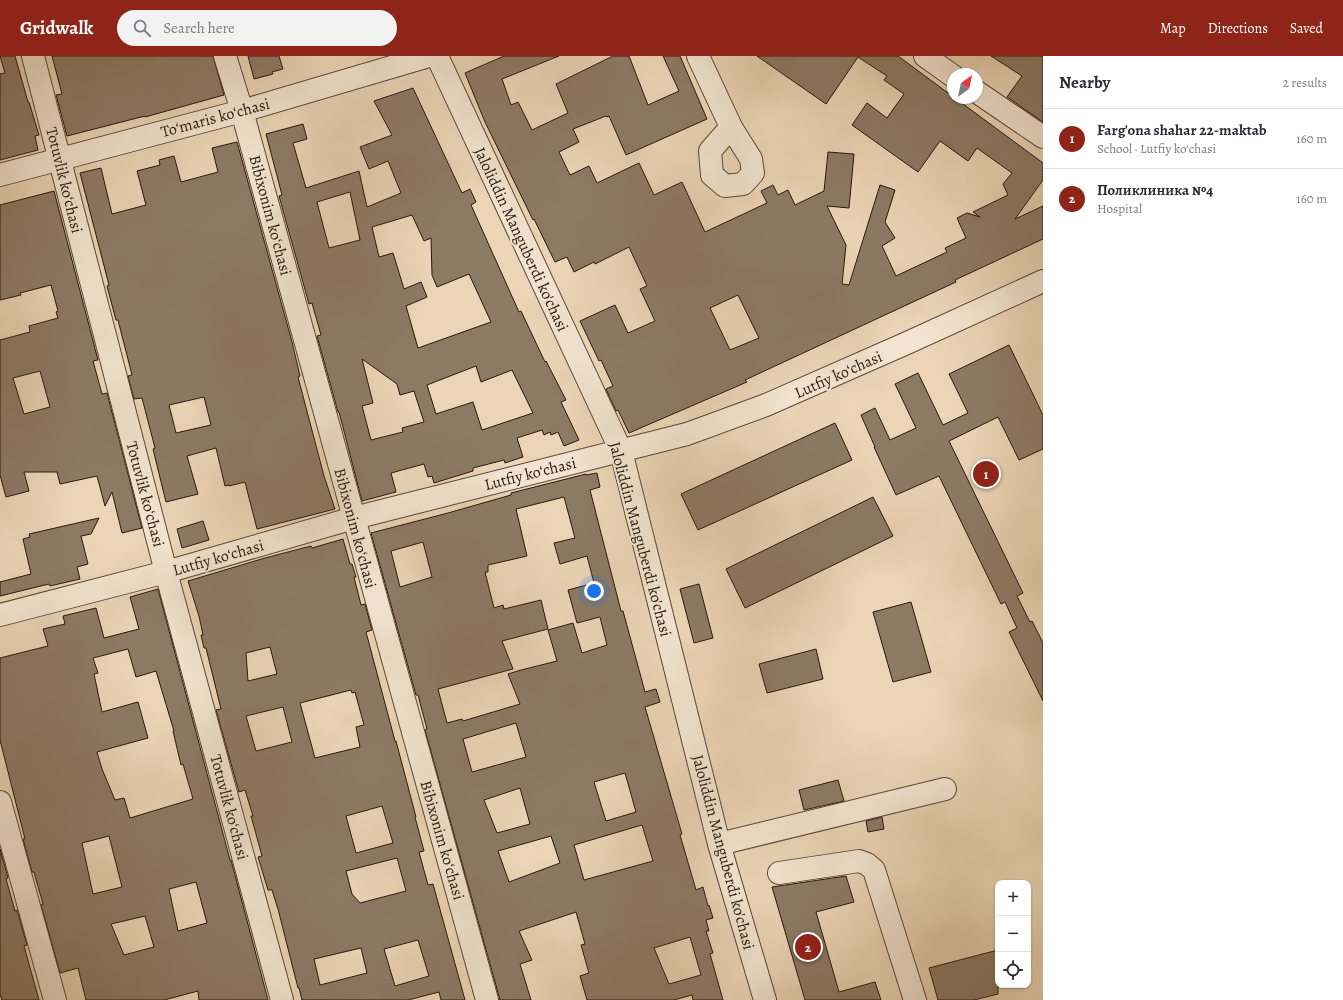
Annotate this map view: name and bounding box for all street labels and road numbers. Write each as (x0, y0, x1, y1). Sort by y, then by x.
street label: Toʻmaris koʻchasi (158, 93, 272, 143)
street label: Totuvlik koʻchasi (40, 125, 88, 236)
street label: Jaloliddin Manguberdi ko'chasi (469, 144, 574, 335)
street label: Bibixonim koʻchasi (243, 153, 297, 278)
street label: Lutfiy koʻchasi (791, 346, 886, 404)
street label: Totuvlik koʻchasi (120, 439, 170, 549)
street label: Jaloliddin Manguberdi ko'chasi (603, 439, 677, 639)
street label: Lutfiy koʻchasi (482, 452, 578, 496)
street label: Bibixonim koʻchasi (328, 466, 382, 591)
street label: Lutfiy koʻchasi (170, 534, 266, 581)
street label: Totuvlik koʻchasi (204, 752, 254, 862)
street label: Jaloliddin Manguberdi ko'chasi (686, 752, 760, 952)
street label: Bibixonim koʻchasi (414, 778, 470, 903)

